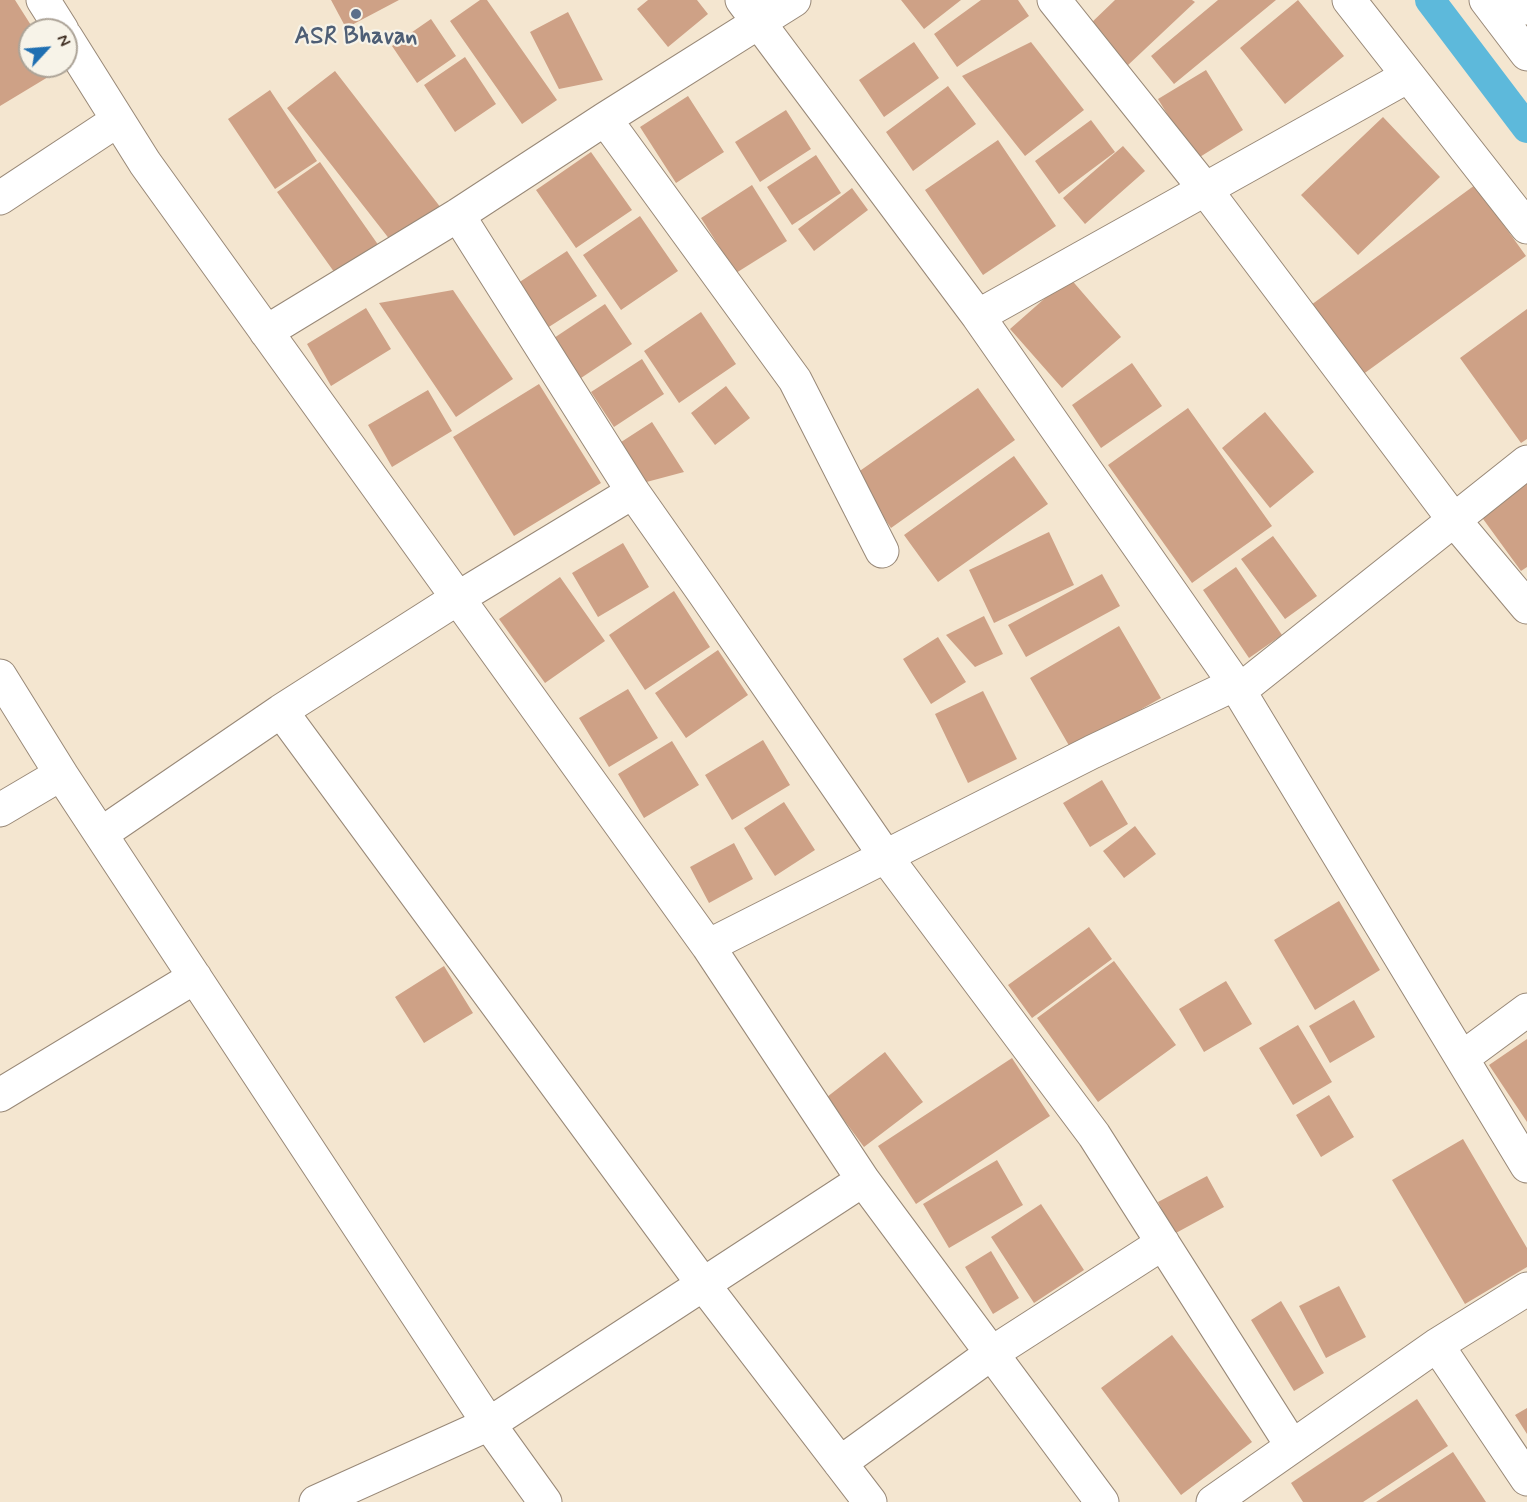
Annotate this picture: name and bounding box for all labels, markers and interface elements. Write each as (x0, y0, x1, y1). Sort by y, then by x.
marker: ASR Bhavan (349, 7, 363, 21)
north arrow (18, 18, 78, 78)
place label: ASR Bhavan (295, 24, 417, 52)
text: N (51, 31, 75, 50)

